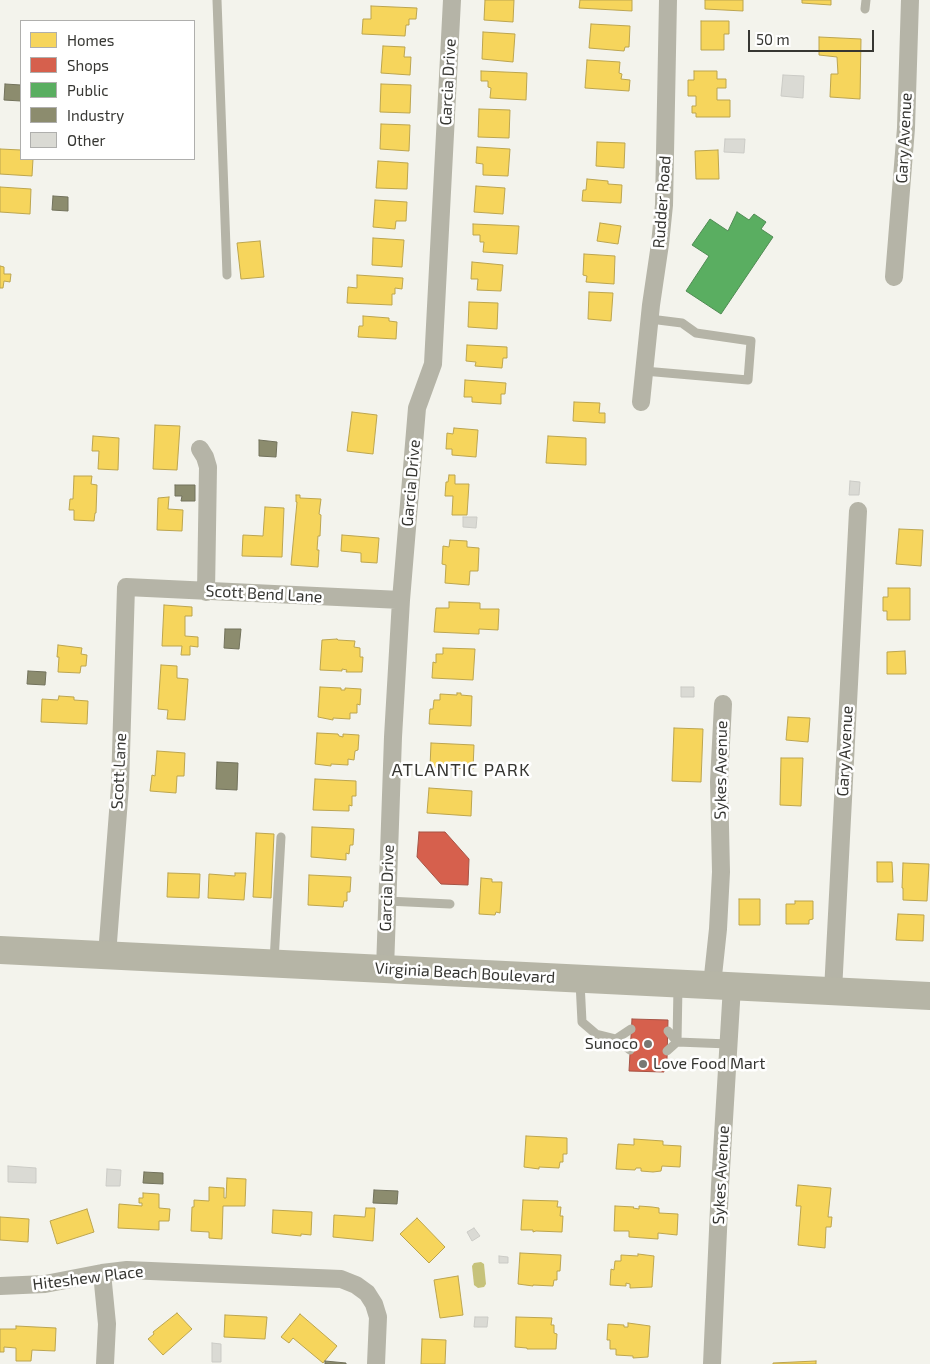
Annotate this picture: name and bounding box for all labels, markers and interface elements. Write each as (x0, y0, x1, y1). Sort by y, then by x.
legend (20, 20, 195, 160)
scale bar (750, 20, 876, 52)
text: 50 m (756, 30, 790, 48)
text: Homes (67, 31, 114, 49)
street label: Garcia Drive (436, 38, 460, 126)
text: Shops (67, 56, 109, 74)
text: Public (67, 81, 108, 99)
street label: Gary Avenue (892, 92, 916, 184)
text: Industry (67, 106, 124, 124)
text: Other (67, 131, 106, 149)
street label: Rudder Road (649, 155, 675, 249)
street label: Garcia Drive (398, 439, 424, 527)
street label: Scott Bend Lane (205, 581, 323, 607)
street label: Gary Avenue (833, 705, 857, 797)
street label: Sykes Avenue (711, 720, 731, 820)
street label: Scott Lane (107, 732, 131, 810)
district label: ATLANTIC PARK (390, 759, 532, 781)
street label: Garcia Drive (376, 844, 398, 932)
street label: Virginia Beach Boulevard (374, 959, 556, 987)
place label: Sunoco (585, 1034, 638, 1054)
marker: Sunoco (642, 1038, 654, 1050)
place label: Love Food Mart (653, 1054, 765, 1074)
marker: Love Food Mart (637, 1058, 649, 1070)
street label: Sykes Avenue (709, 1125, 733, 1225)
street label: Hiteshew Place (32, 1262, 144, 1294)

